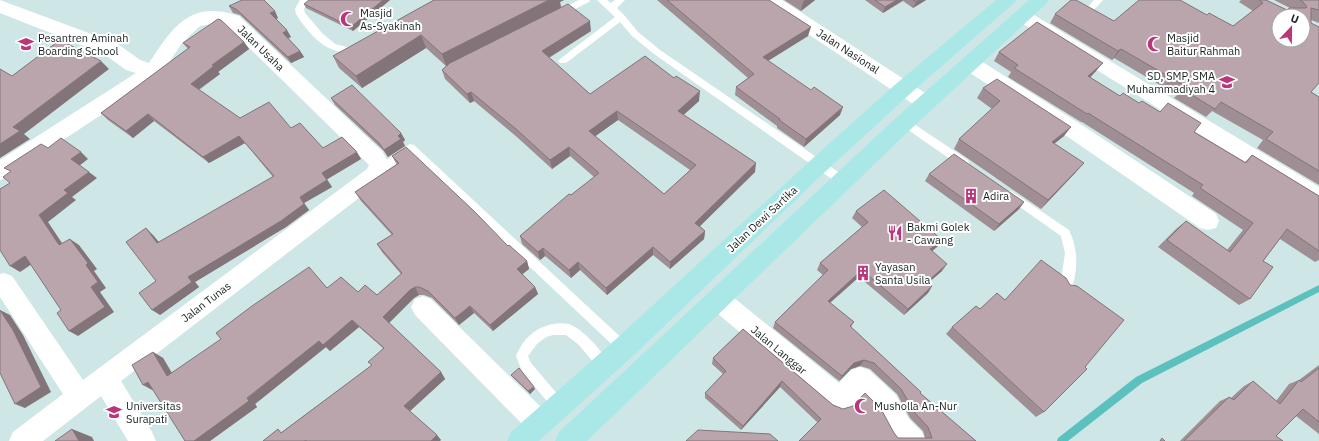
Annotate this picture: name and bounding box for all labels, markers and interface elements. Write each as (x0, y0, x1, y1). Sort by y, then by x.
place label: Masjid As-Syakinah (360, 6, 421, 33)
north arrow (1271, 8, 1311, 48)
mosque icon: Masjid As-Syakinah (339, 10, 357, 28)
text: U (1289, 11, 1301, 27)
street label: Jalan Usaha (235, 22, 288, 74)
street label: Jalan Nasional (814, 25, 882, 77)
place label: Pesantren Aminah Boarding School (38, 31, 128, 58)
place label: Masjid Baitur Rahmah (1167, 31, 1240, 58)
school or university icon: Pesantren Aminah Boarding School (17, 35, 35, 53)
mosque icon: Masjid Baitur Rahmah (1146, 35, 1164, 53)
place label: SD, SMP, SMA Muhammadiyah 4 (1127, 69, 1215, 96)
school or university icon: SD, SMP, SMA Muhammadiyah 4 (1218, 73, 1236, 91)
street label: Jalan Dewi Sartika (724, 183, 800, 255)
building icon: Adira (962, 187, 980, 205)
place label: Adira (983, 189, 1009, 203)
place label: Bakmi Golek - Cawang (907, 220, 970, 247)
restaurant icon: Bakmi Golek - Cawang (886, 224, 904, 242)
place label: Yayasan Santa Usila (875, 260, 930, 287)
building icon: Yayasan Santa Usila (854, 264, 872, 282)
street label: Jalan Tunas (178, 279, 234, 325)
street label: Jalan Langgar (748, 323, 810, 377)
mosque icon: Musholla An-Nur (853, 397, 871, 415)
place label: Universitas Surapati (126, 399, 181, 426)
place label: Musholla An-Nur (874, 399, 957, 413)
school or university icon: Universitas Surapati (105, 403, 123, 421)

